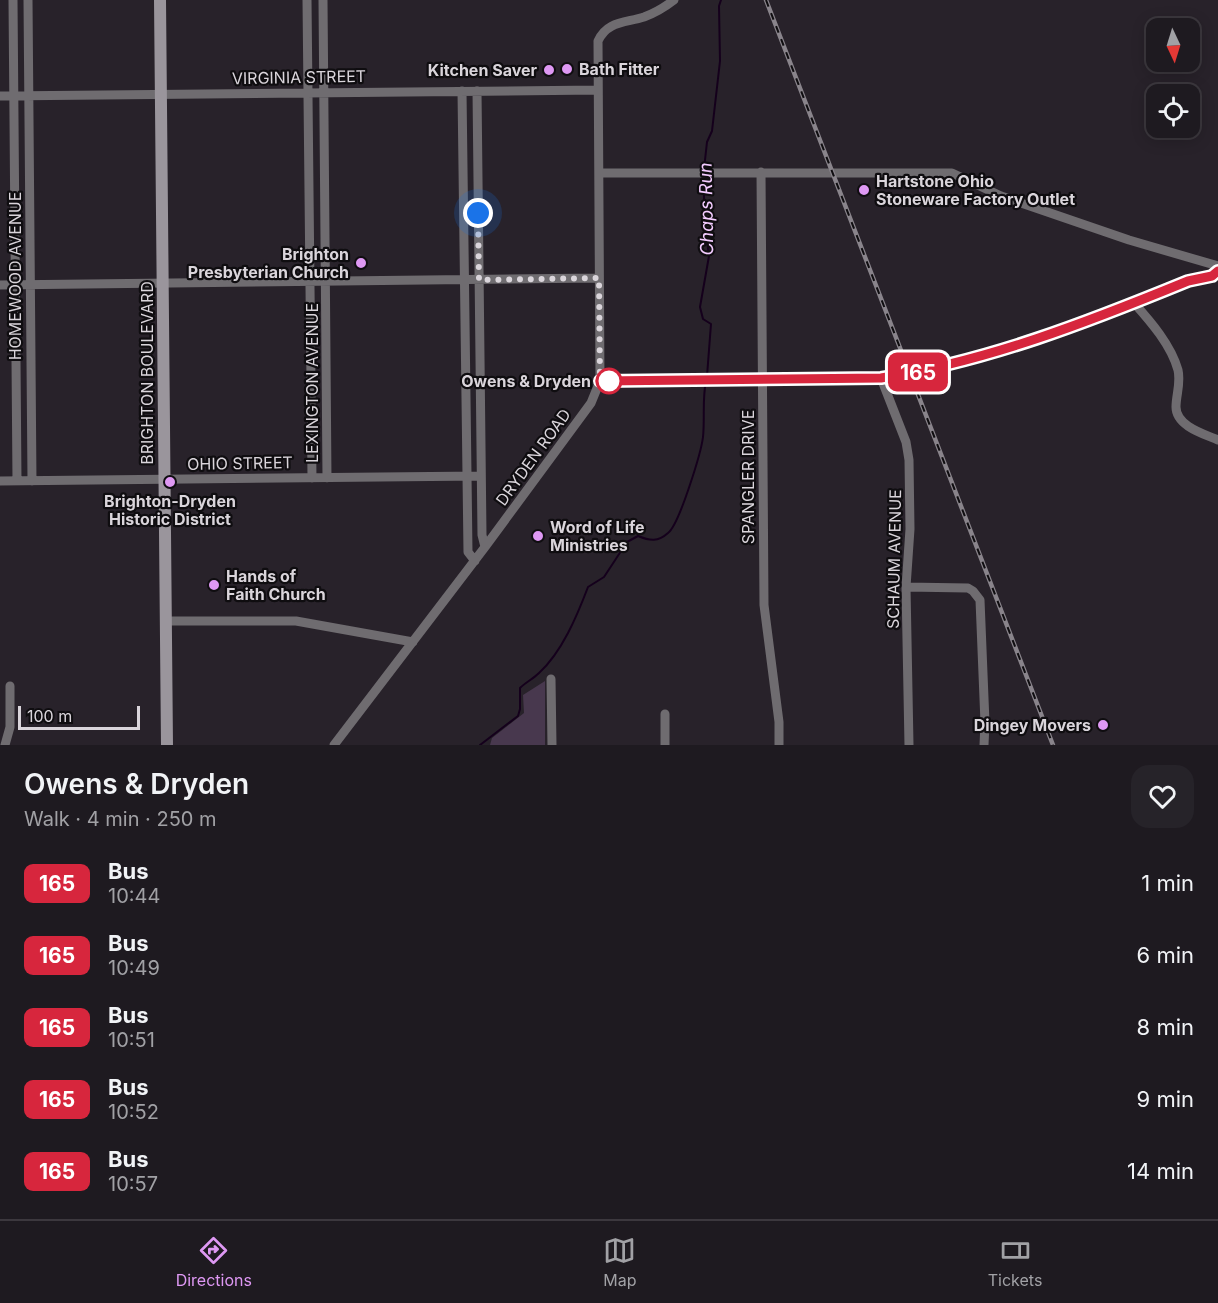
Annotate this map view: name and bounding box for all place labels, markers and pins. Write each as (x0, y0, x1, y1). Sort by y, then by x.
place label: Bath Fitter (579, 59, 660, 79)
place label: Kitchen Saver (428, 60, 537, 80)
marker: Bath Fitter (560, 62, 574, 76)
marker: Kitchen Saver (542, 63, 556, 77)
place label: Hartstone Ohio Stoneware Factory Outlet (876, 171, 1075, 209)
marker: Hartstone Ohio Stoneware Factory Outlet (857, 183, 871, 197)
place label: Brighton Presbyterian Church (188, 244, 349, 282)
marker: Brighton Presbyterian Church (354, 256, 368, 270)
marker: Owens & Dryden (596, 368, 622, 394)
place label: Owens & Dryden (461, 371, 591, 391)
marker: Brighton-Dryden Historic District (163, 475, 177, 489)
place label: Brighton-Dryden Historic District (104, 491, 236, 529)
place label: Word of Life Ministries (550, 517, 645, 555)
marker: Word of Life Ministries (531, 529, 545, 543)
place label: Hands of Faith Church (226, 566, 326, 604)
marker: Hands of Faith Church (207, 578, 221, 592)
place label: Dingey Movers (974, 715, 1091, 735)
marker: Dingey Movers (1096, 718, 1110, 732)

